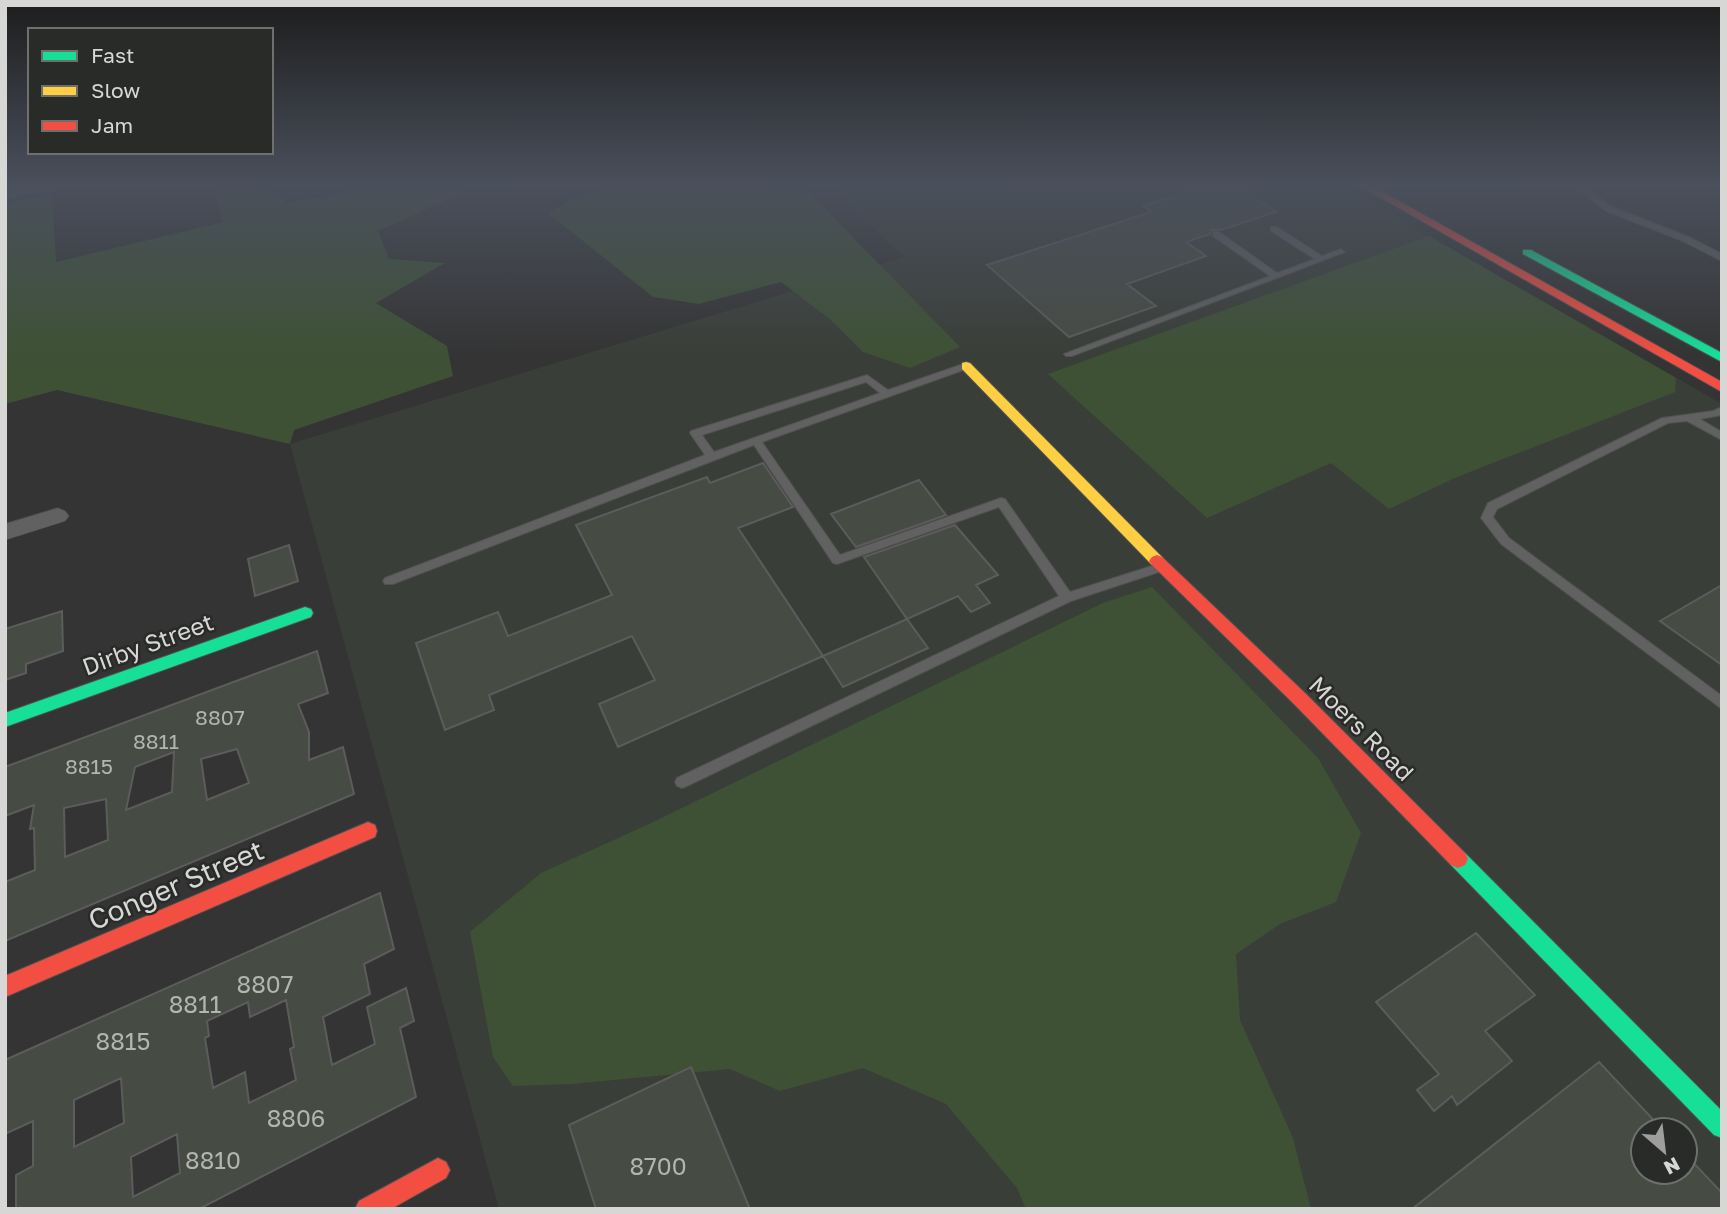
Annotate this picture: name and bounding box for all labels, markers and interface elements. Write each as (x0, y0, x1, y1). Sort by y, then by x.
legend (28, 28, 273, 154)
text: Fast (91, 42, 134, 68)
text: Slow (91, 77, 140, 103)
text: Jam (91, 112, 133, 138)
street label: Dirby Street (78, 606, 217, 681)
street label: Moers Road (1304, 670, 1420, 786)
house number: 8807 (195, 704, 245, 730)
house number: 8811 (133, 728, 179, 754)
house number: 8815 (65, 753, 113, 779)
street label: Conger Street (83, 833, 268, 936)
house number: 8807 (237, 969, 293, 998)
house number: 8811 (169, 989, 221, 1018)
house number: 8815 (96, 1026, 150, 1055)
house number: 8806 (267, 1103, 325, 1132)
north arrow (1629, 1116, 1699, 1186)
house number: 8810 (185, 1145, 241, 1174)
house number: 8700 (629, 1151, 687, 1180)
text: N (1660, 1153, 1684, 1180)

